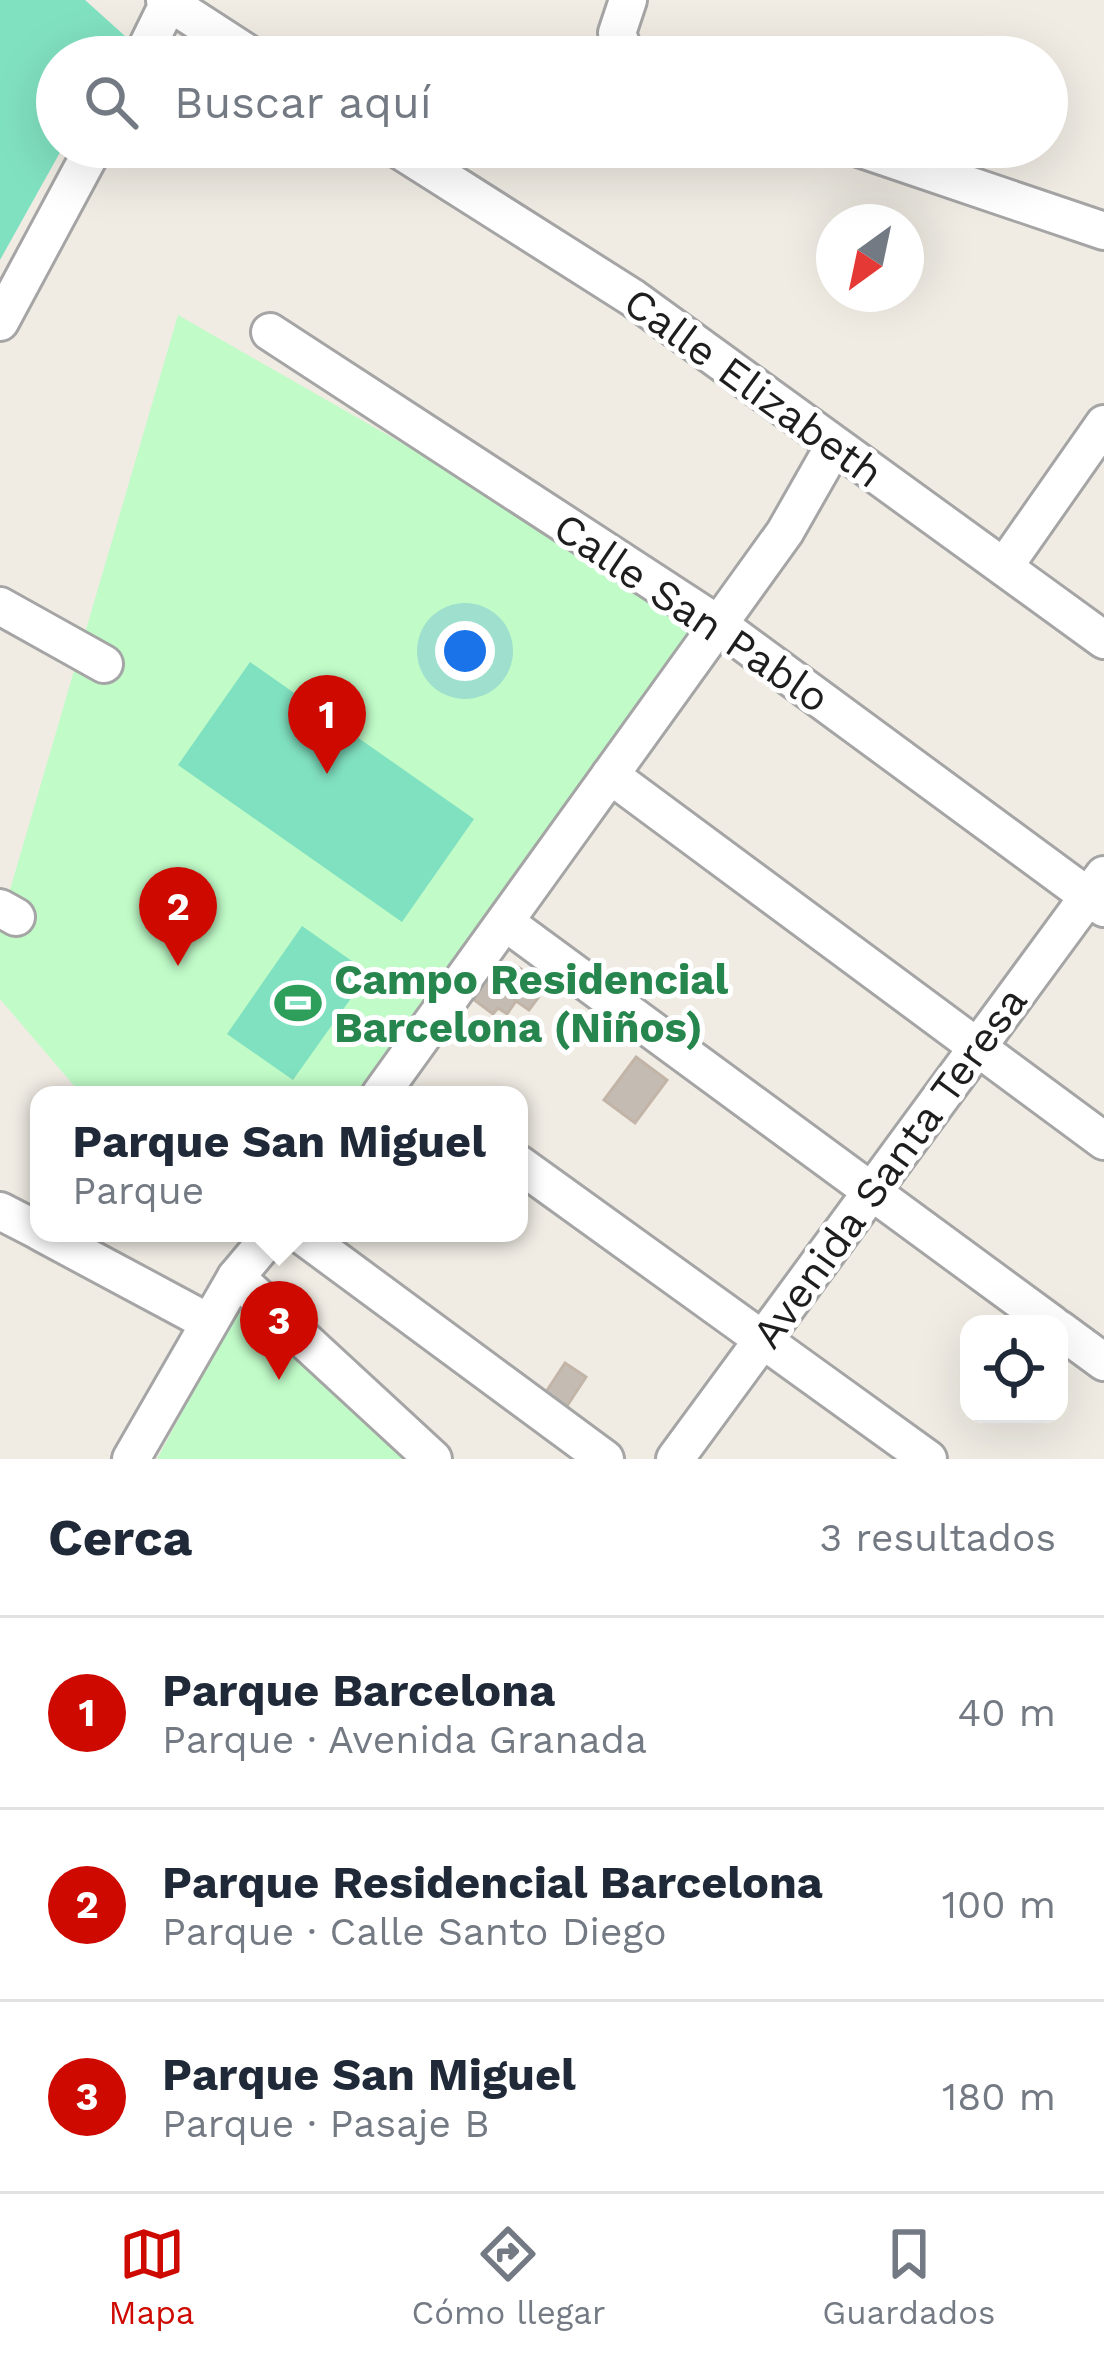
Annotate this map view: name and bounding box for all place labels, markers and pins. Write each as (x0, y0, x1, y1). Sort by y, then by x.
pin: 1 (288, 675, 366, 774)
pin: 2 (139, 867, 217, 966)
place label: Campo Residencial Barcelona (Niños) (334, 955, 729, 1052)
sports icon: Campo Residencial Barcelona (Niños) (273, 978, 323, 1028)
pin: 3 (240, 1281, 318, 1380)

